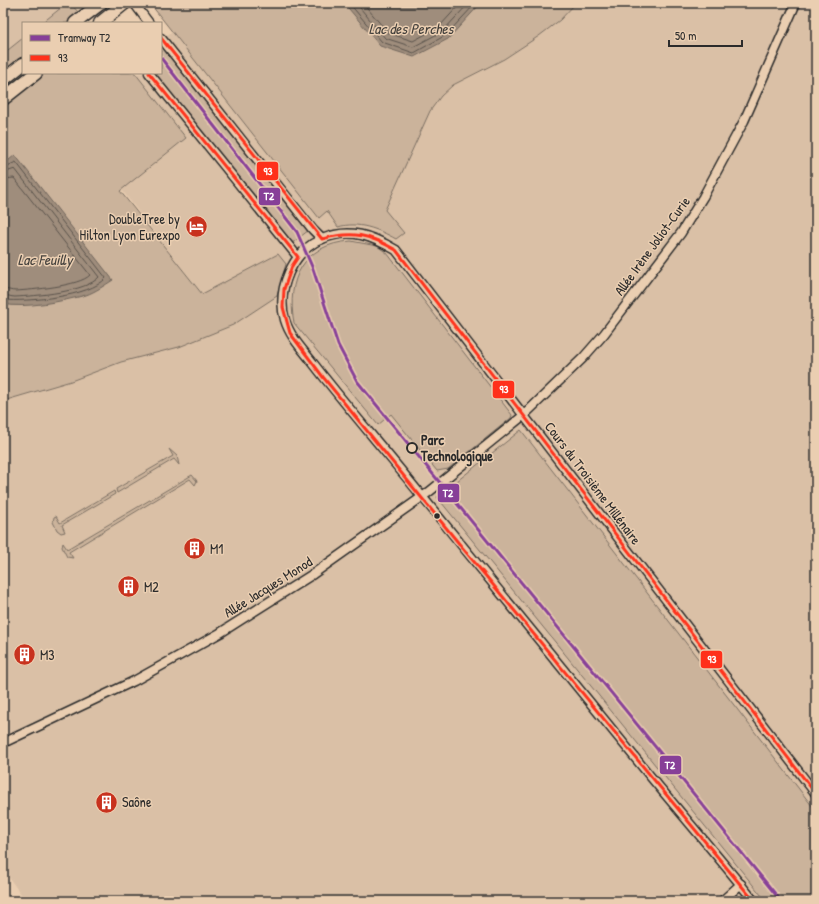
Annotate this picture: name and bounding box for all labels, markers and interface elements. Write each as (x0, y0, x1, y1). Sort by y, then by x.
water label: Lac des Perches (369, 18, 455, 39)
legend (22, 22, 162, 74)
scale bar (669, 22, 742, 48)
text: 50 m (675, 27, 696, 44)
text: Tramway T2 (58, 29, 111, 46)
text: 93 (58, 49, 68, 66)
line badge: 93 (256, 161, 279, 181)
text: 93 (264, 164, 273, 178)
line badge: T2 (258, 187, 281, 206)
text: T2 (263, 189, 275, 203)
street label: Allée Irène Joliot-Curie (609, 192, 694, 299)
place label: DoubleTree by Hilton Lyon Eurexpo (80, 209, 180, 245)
hotel icon: DoubleTree by Hilton Lyon Eurexpo (183, 214, 209, 240)
water label: Lac Feuilly (18, 249, 74, 270)
line badge: 93 (492, 380, 515, 399)
text: 93 (500, 382, 509, 396)
street label: Cours du Troisième Millénaire (541, 417, 646, 548)
place label: Parc Technologique (420, 430, 493, 467)
marker: Parc Technologique (406, 442, 418, 454)
line badge: T2 (437, 483, 460, 503)
text: T2 (442, 486, 454, 500)
unlabelled marker (432, 511, 442, 521)
building icon: M1 (181, 536, 207, 562)
place label: M1 (210, 539, 223, 558)
street label: Allée Jacques Monod (220, 551, 317, 622)
building icon: M2 (116, 574, 142, 600)
place label: M2 (144, 577, 159, 596)
building icon: M3 (11, 642, 37, 668)
place label: M3 (40, 645, 55, 664)
line badge: 93 (700, 650, 723, 669)
text: 93 (708, 652, 717, 666)
line badge: T2 (659, 755, 682, 775)
text: T2 (664, 758, 676, 772)
building icon: Saône (93, 789, 119, 815)
place label: Saône (122, 792, 152, 811)

